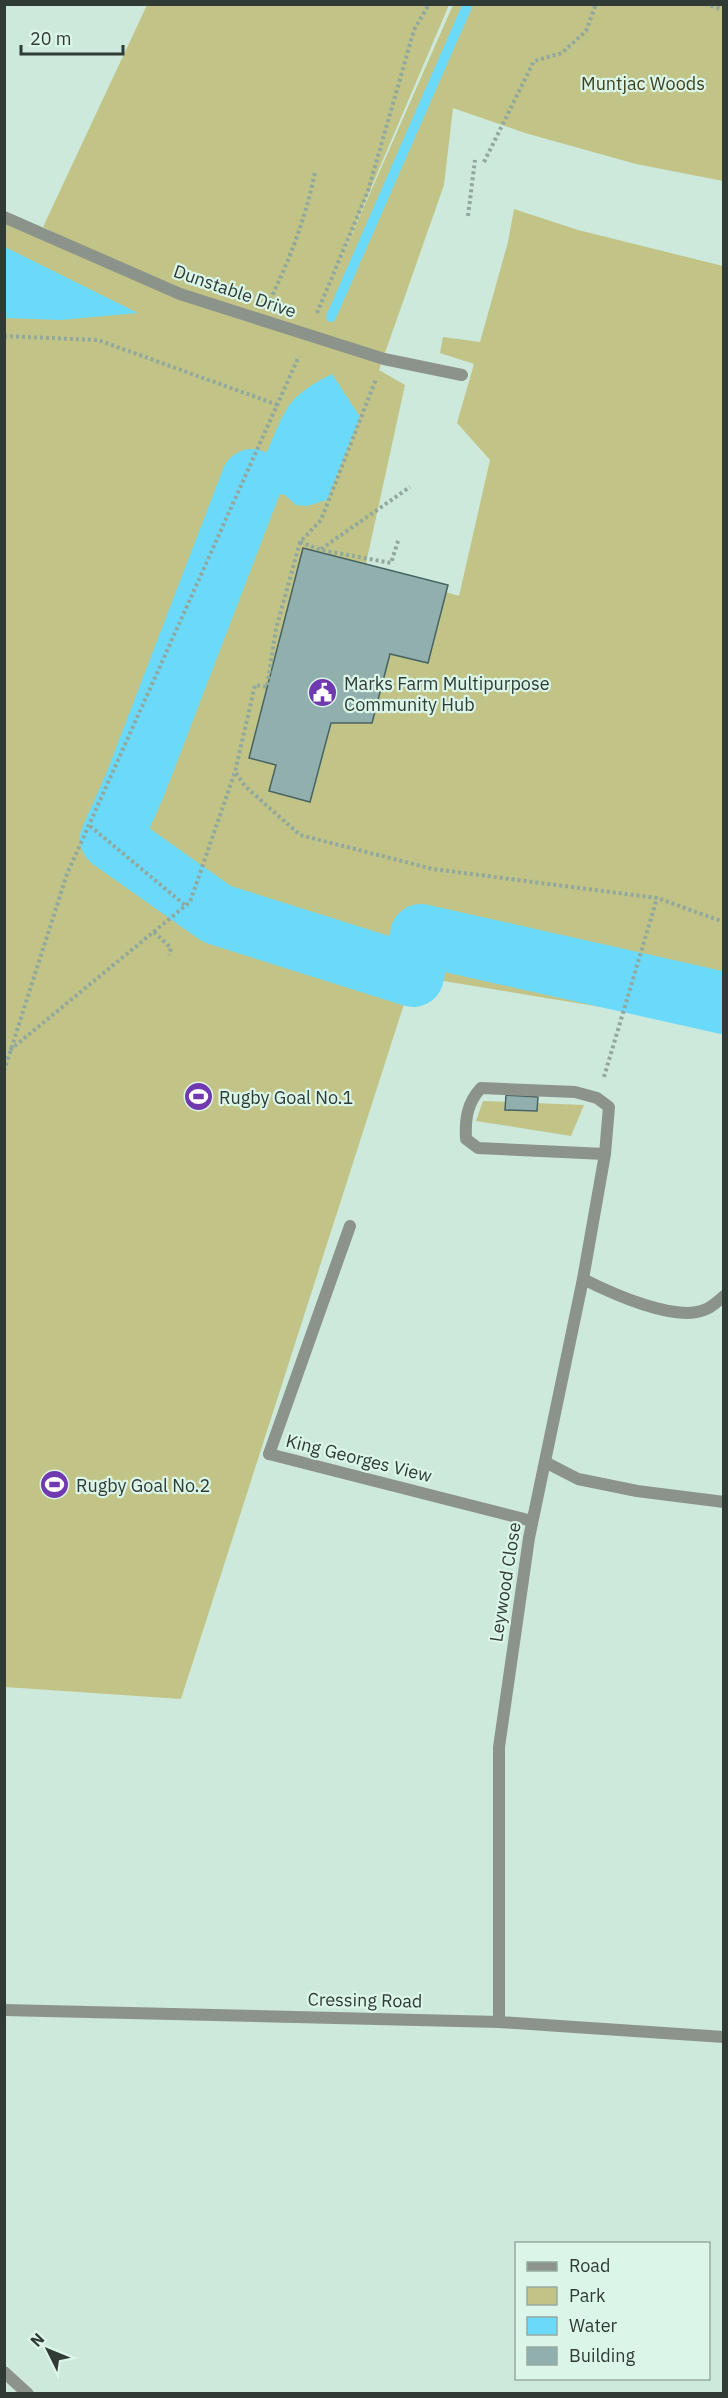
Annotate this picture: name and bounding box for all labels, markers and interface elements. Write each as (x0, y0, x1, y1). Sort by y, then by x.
scale bar (21, 18, 123, 56)
text: 20 m (30, 27, 72, 50)
park label: Muntjac Woods (581, 72, 705, 95)
street label: Dunstable Drive (171, 259, 300, 323)
place label: Marks Farm Multipurpose Community Hub (344, 672, 550, 716)
public building icon: Marks Farm Multipurpose Community Hub (307, 677, 339, 709)
sports icon: Rugby Goal No.1 (182, 1081, 214, 1113)
place label: Rugby Goal No.1 (219, 1086, 353, 1109)
street label: King Georges View (283, 1429, 435, 1487)
sports icon: Rugby Goal No.2 (39, 1469, 71, 1501)
place label: Rugby Goal No.2 (76, 1474, 210, 1497)
street label: Leywood Close (484, 1520, 526, 1644)
street label: Cressing Road (307, 1987, 423, 2013)
legend (515, 2242, 710, 2380)
text: Road (569, 2254, 610, 2277)
text: Park (569, 2284, 606, 2307)
text: Water (569, 2314, 618, 2337)
north arrow (18, 2320, 78, 2380)
text: N (26, 2329, 48, 2351)
text: Building (569, 2344, 636, 2367)

